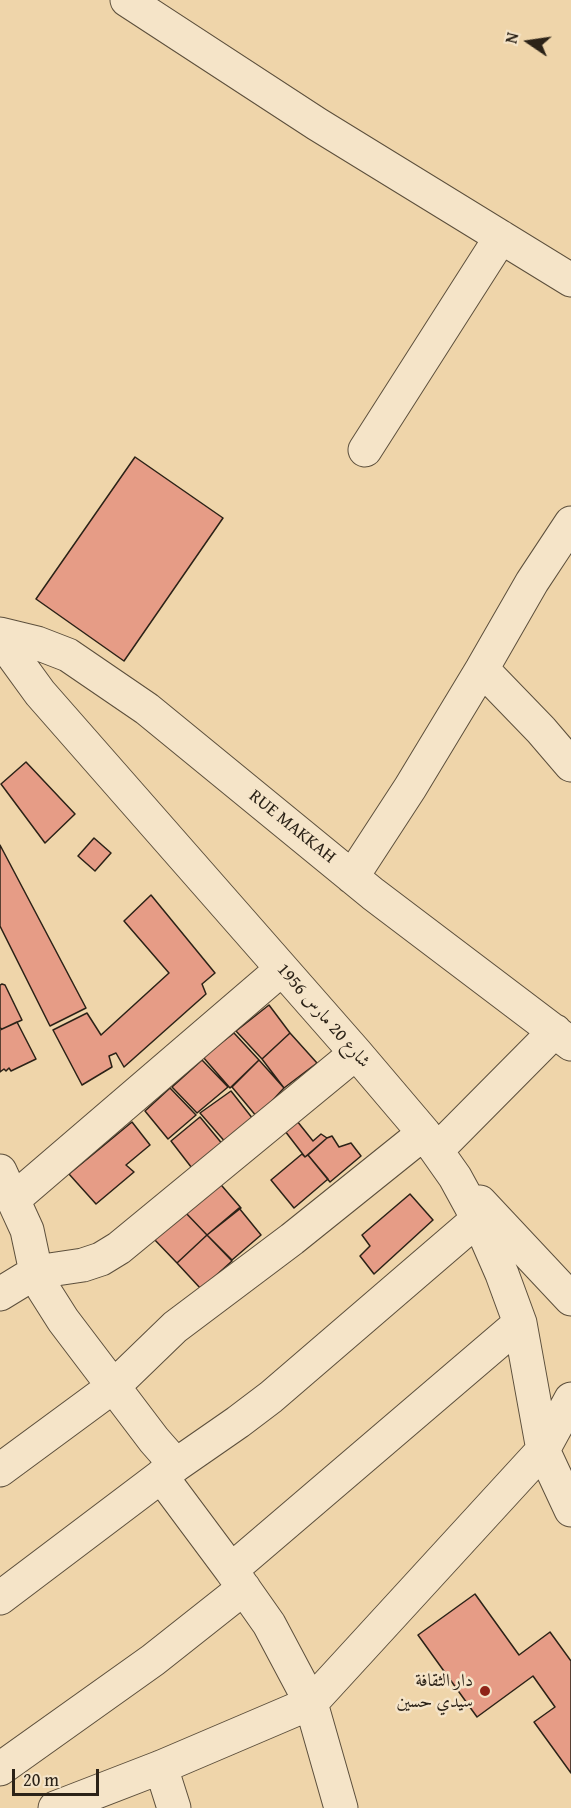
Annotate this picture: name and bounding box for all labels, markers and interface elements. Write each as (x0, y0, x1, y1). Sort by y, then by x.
north arrow (499, 12, 559, 72)
text: N (499, 30, 524, 46)
street label: RUE MAKKAH (244, 786, 340, 868)
street label: شارع 20 مارس 1956 (272, 959, 374, 1073)
place label: دار الثقافة سيدي حسين (396, 1670, 473, 1712)
marker: دار الثقافة سيدي حسين (478, 1684, 492, 1698)
scale bar (15, 1757, 102, 1795)
text: 20 m (23, 1766, 59, 1793)

